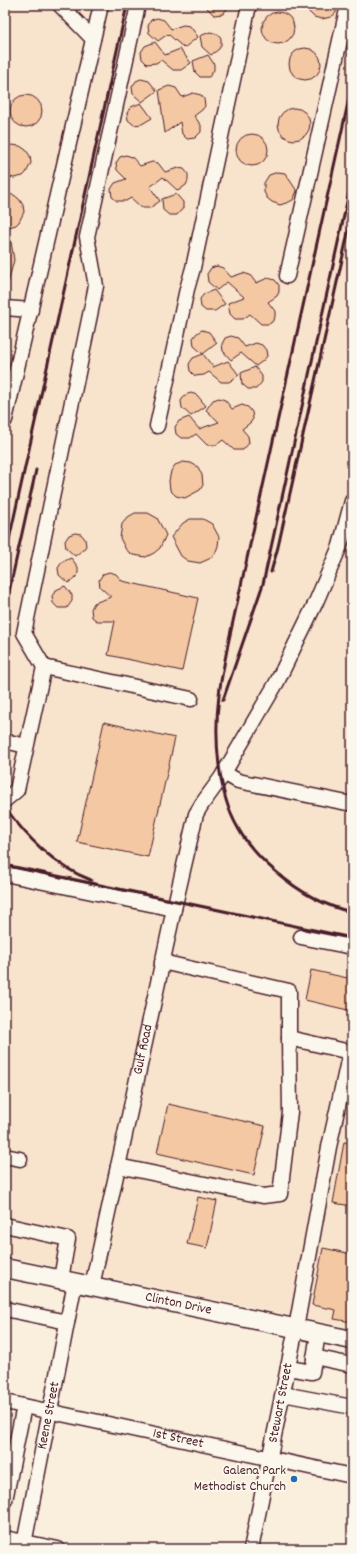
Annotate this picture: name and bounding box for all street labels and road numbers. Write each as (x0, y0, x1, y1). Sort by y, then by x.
street label: Gulf Road (128, 1023, 159, 1076)
street label: Clinton Drive (143, 1287, 213, 1321)
street label: Stewart Street (263, 1361, 299, 1445)
street label: Keene Street (33, 1380, 65, 1451)
street label: 1st Street (151, 1424, 205, 1454)

